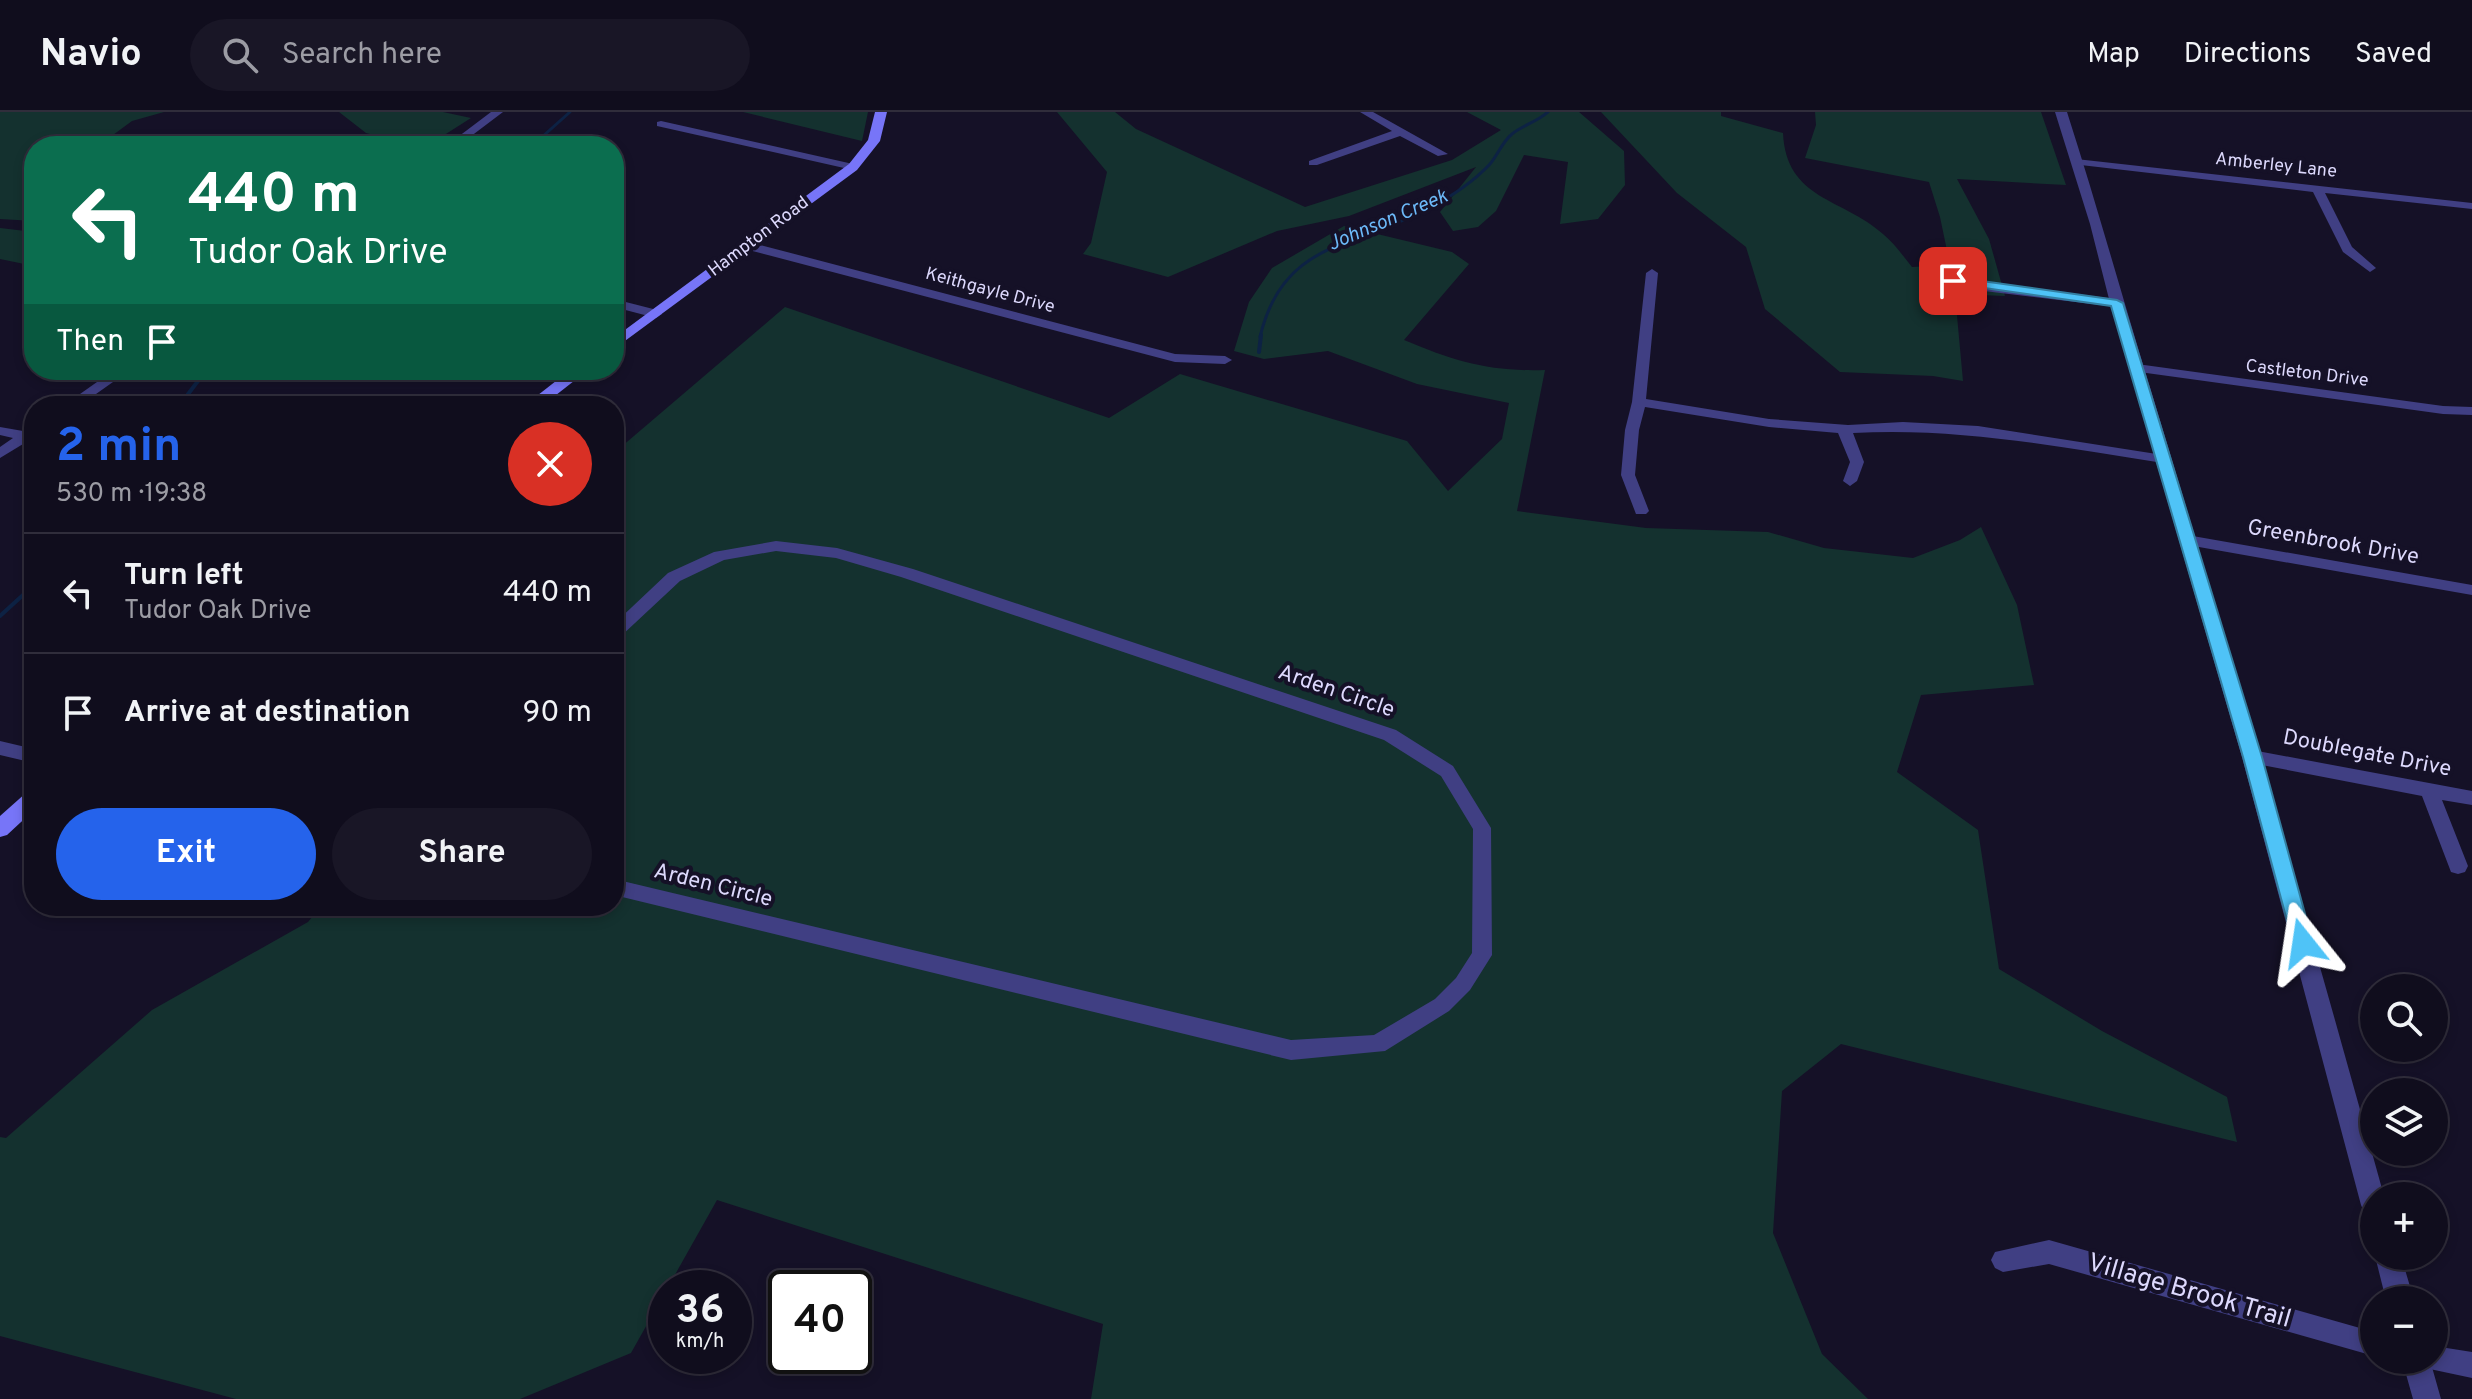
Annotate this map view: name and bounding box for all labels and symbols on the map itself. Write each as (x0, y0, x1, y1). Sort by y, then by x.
street label: Amberley Lane (2214, 148, 2338, 184)
water label: Johnson Creek (1324, 184, 1453, 258)
street label: Hampton Road (704, 192, 814, 282)
pin (1919, 247, 1987, 315)
street label: Keithgayle Drive (923, 263, 1057, 319)
street label: Castleton Drive (2244, 355, 2370, 393)
street label: Greenbrook Drive (2245, 515, 2421, 571)
street label: Arden Circle (1274, 659, 1398, 725)
street label: Doublegate Drive (2281, 724, 2453, 784)
street label: Arden Circle (651, 858, 775, 914)
position arrow (2261, 901, 2345, 985)
street label: Village Brook Trail (2083, 1247, 2295, 1337)
speed limit sign: 40 (768, 1270, 872, 1374)

